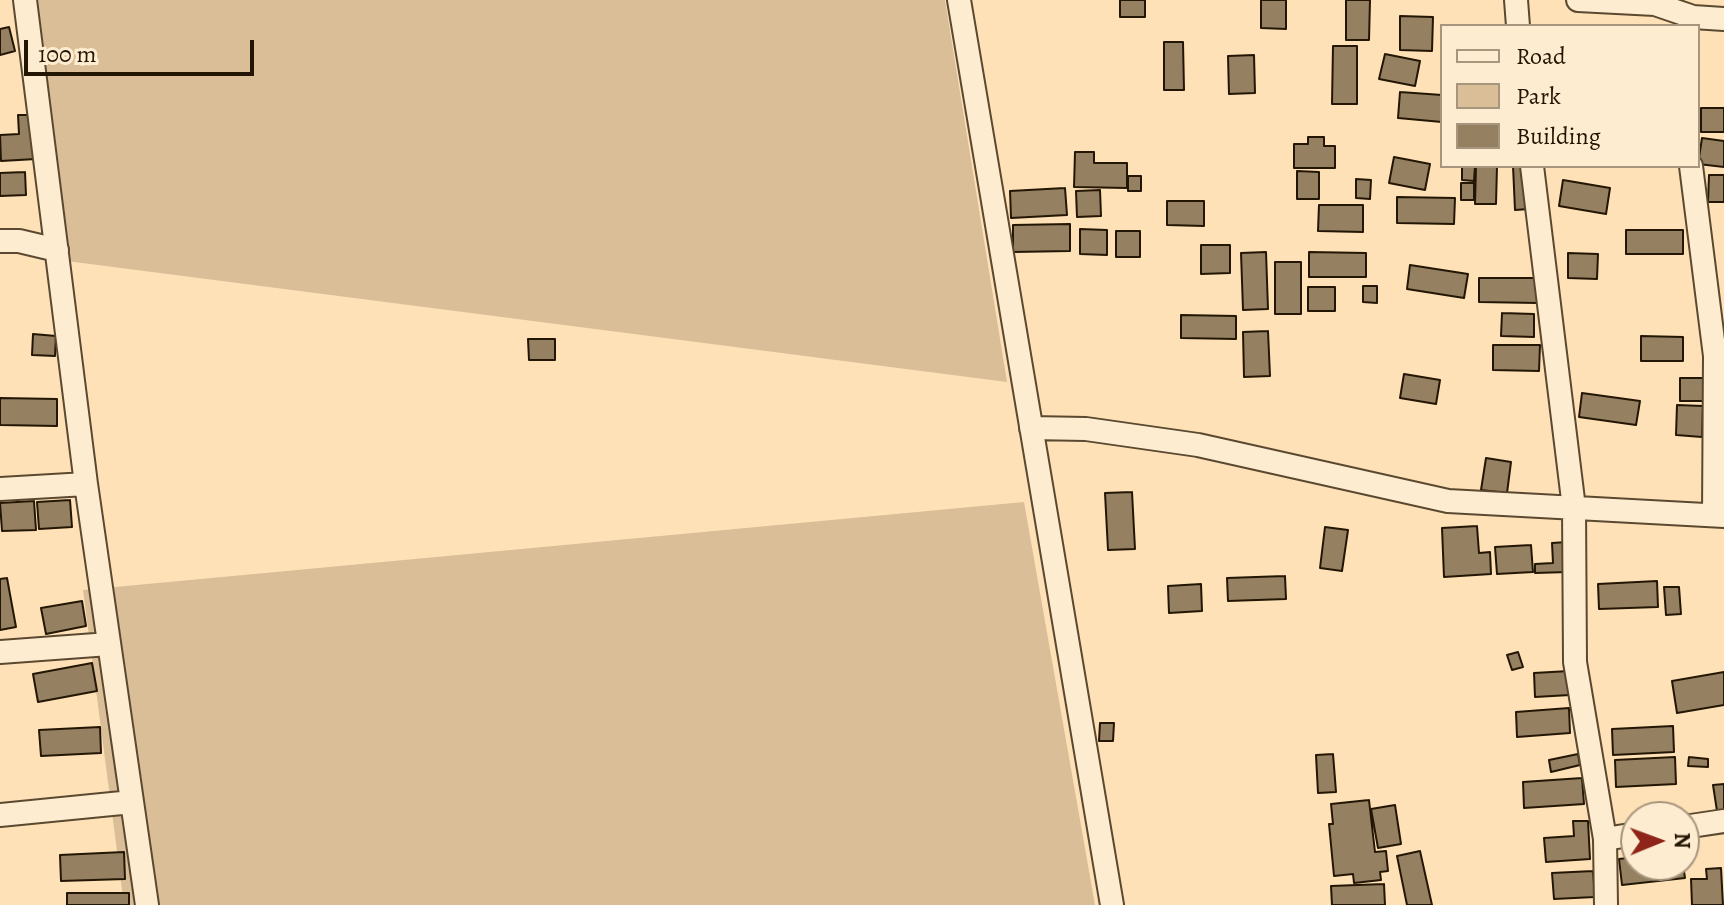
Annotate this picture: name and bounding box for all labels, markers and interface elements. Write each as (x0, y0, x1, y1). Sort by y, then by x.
scale bar (28, 24, 258, 74)
legend (1440, 24, 1700, 168)
text: 100 m (38, 38, 97, 70)
text: Road (1516, 40, 1566, 72)
text: Park (1516, 80, 1561, 112)
text: Building (1516, 120, 1601, 152)
north arrow (1620, 801, 1700, 881)
text: N (1667, 832, 1697, 849)

